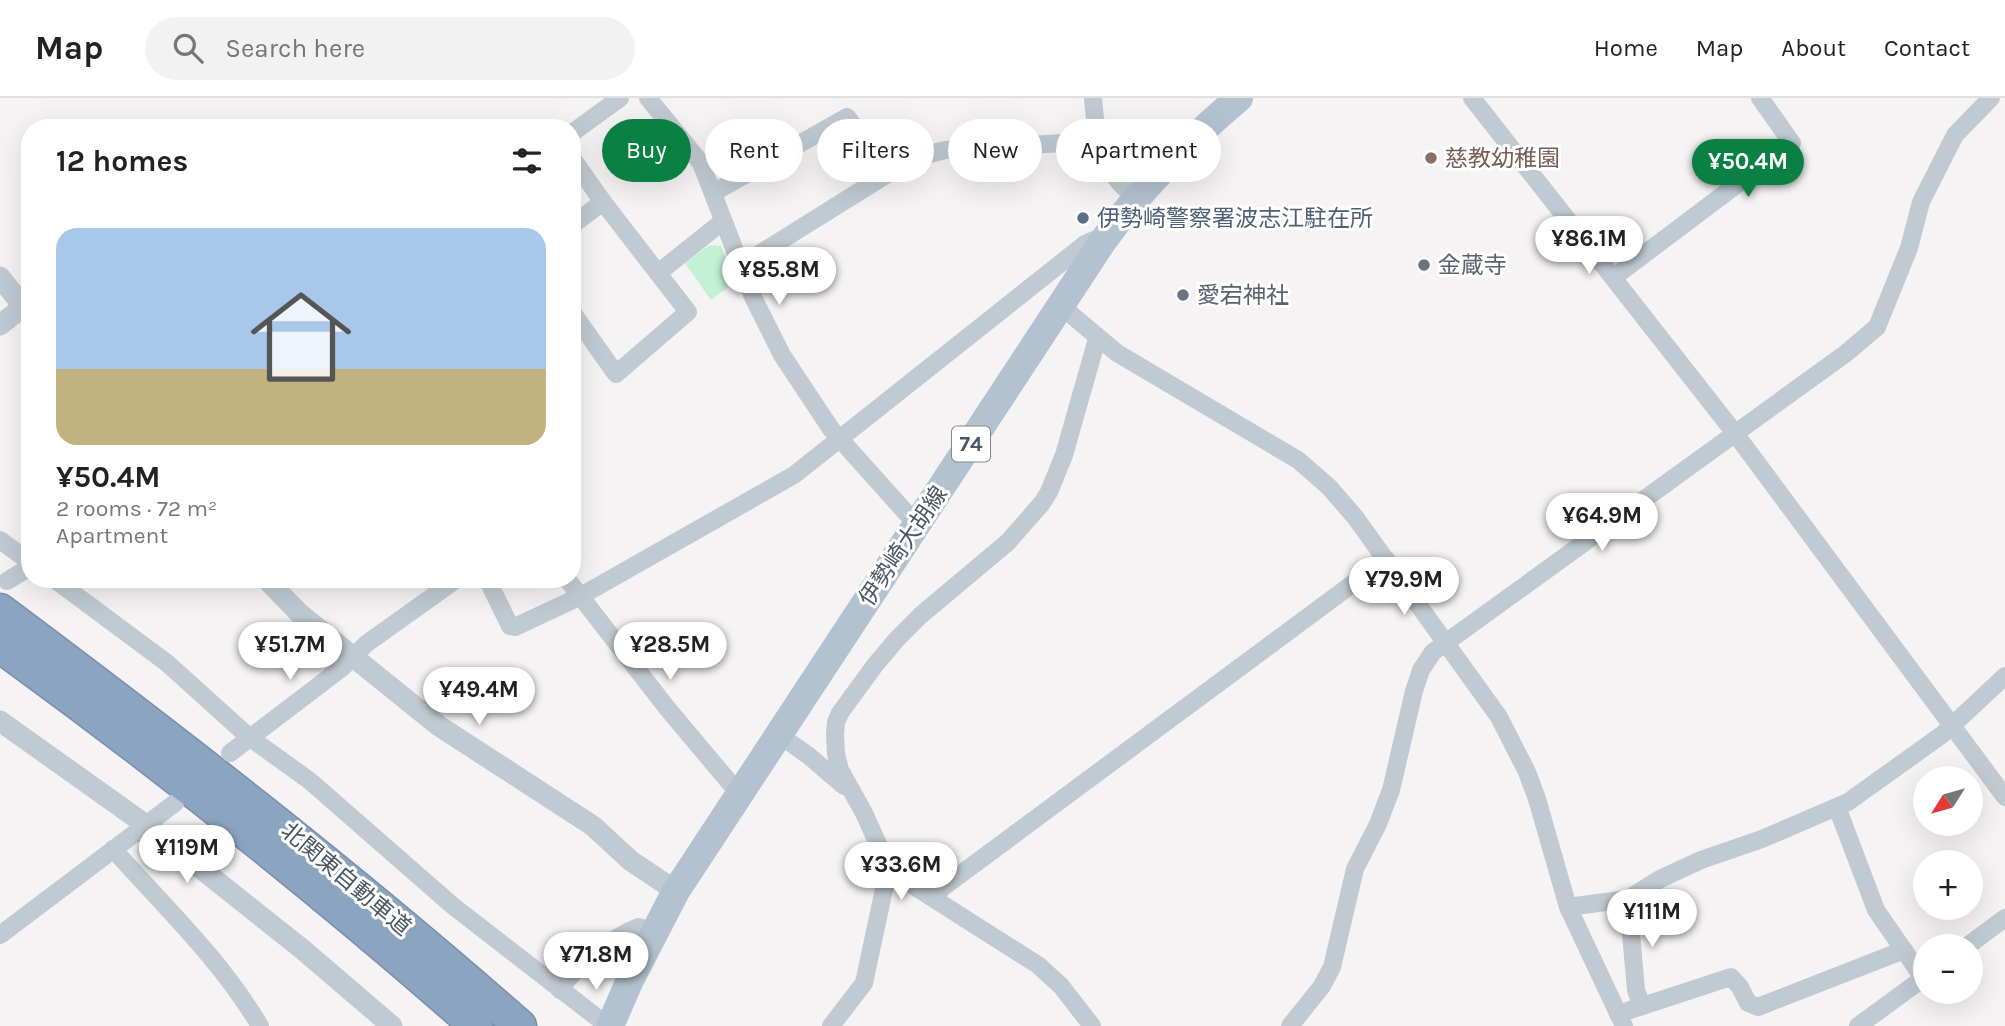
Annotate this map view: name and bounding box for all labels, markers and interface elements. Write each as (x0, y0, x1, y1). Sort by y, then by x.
search box (145, 17, 635, 80)
text: Map (35, 29, 103, 67)
icon: search (169, 29, 207, 67)
text: Search here (225, 33, 365, 64)
text: Home (1594, 34, 1658, 62)
text: Map (1696, 34, 1743, 62)
text: About (1781, 34, 1846, 62)
text: Contact (1884, 34, 1970, 62)
chip: Buy (602, 119, 691, 182)
chip: Rent (705, 119, 803, 182)
chip: Filters (817, 119, 934, 182)
chip: New (948, 119, 1042, 182)
chip: Apartment (1056, 119, 1221, 182)
pin: ¥50.4M (1691, 140, 1805, 199)
icon: filters (508, 142, 546, 180)
text: 12 homes (56, 143, 188, 179)
place label: 慈教幼稚園 (1445, 145, 1560, 172)
text: ¥50.4M (1708, 148, 1788, 175)
marker: 慈教幼稚園 (1423, 150, 1439, 166)
place label: 伊勢崎警察署波志江駐在所 (1097, 205, 1373, 232)
marker: 伊勢崎警察署波志江駐在所 (1075, 210, 1091, 226)
pin: ¥86.1M (1532, 216, 1646, 276)
text: ¥86.1M (1551, 225, 1627, 252)
pin: ¥85.8M (722, 248, 836, 307)
place label: 金蔵寺 (1438, 252, 1507, 279)
text: ¥85.8M (738, 256, 820, 283)
marker: 金蔵寺 (1416, 257, 1432, 273)
icon: home (238, 274, 364, 400)
place label: 愛宕神社 (1197, 282, 1289, 309)
marker: 愛宕神社 (1175, 287, 1191, 303)
road number: 74 (952, 426, 990, 462)
text: ¥50.4M (56, 459, 161, 495)
street label: 伊勢崎大胡線 (853, 481, 953, 611)
pin: ¥64.9M (1545, 494, 1659, 553)
text: 2 rooms · 72 m² (56, 495, 217, 522)
text: ¥64.9M (1562, 502, 1642, 529)
text: Apartment (56, 522, 168, 549)
pin: ¥79.9M (1347, 558, 1461, 617)
text: ¥79.9M (1365, 566, 1443, 593)
pin: ¥51.7M (233, 622, 347, 682)
pin: ¥28.5M (613, 622, 727, 682)
text: ¥51.7M (254, 631, 326, 658)
text: ¥28.5M (630, 631, 710, 658)
pin: ¥49.4M (422, 668, 536, 727)
text: ¥49.4M (439, 676, 519, 703)
north arrow (1913, 766, 1983, 836)
map controls (1913, 766, 1983, 1004)
street label: 北関東自動車道 (276, 817, 416, 941)
pin: ¥119M (138, 826, 236, 885)
text: ¥119M (155, 834, 219, 861)
pin: ¥33.6M (844, 842, 958, 902)
button: + (1913, 850, 1983, 920)
text: ¥33.6M (860, 851, 942, 878)
pin: ¥111M (1603, 890, 1701, 949)
text: ¥111M (1623, 898, 1681, 925)
pin: ¥71.8M (539, 932, 653, 992)
button: − (1913, 934, 1983, 1004)
text: ¥71.8M (559, 941, 633, 968)

